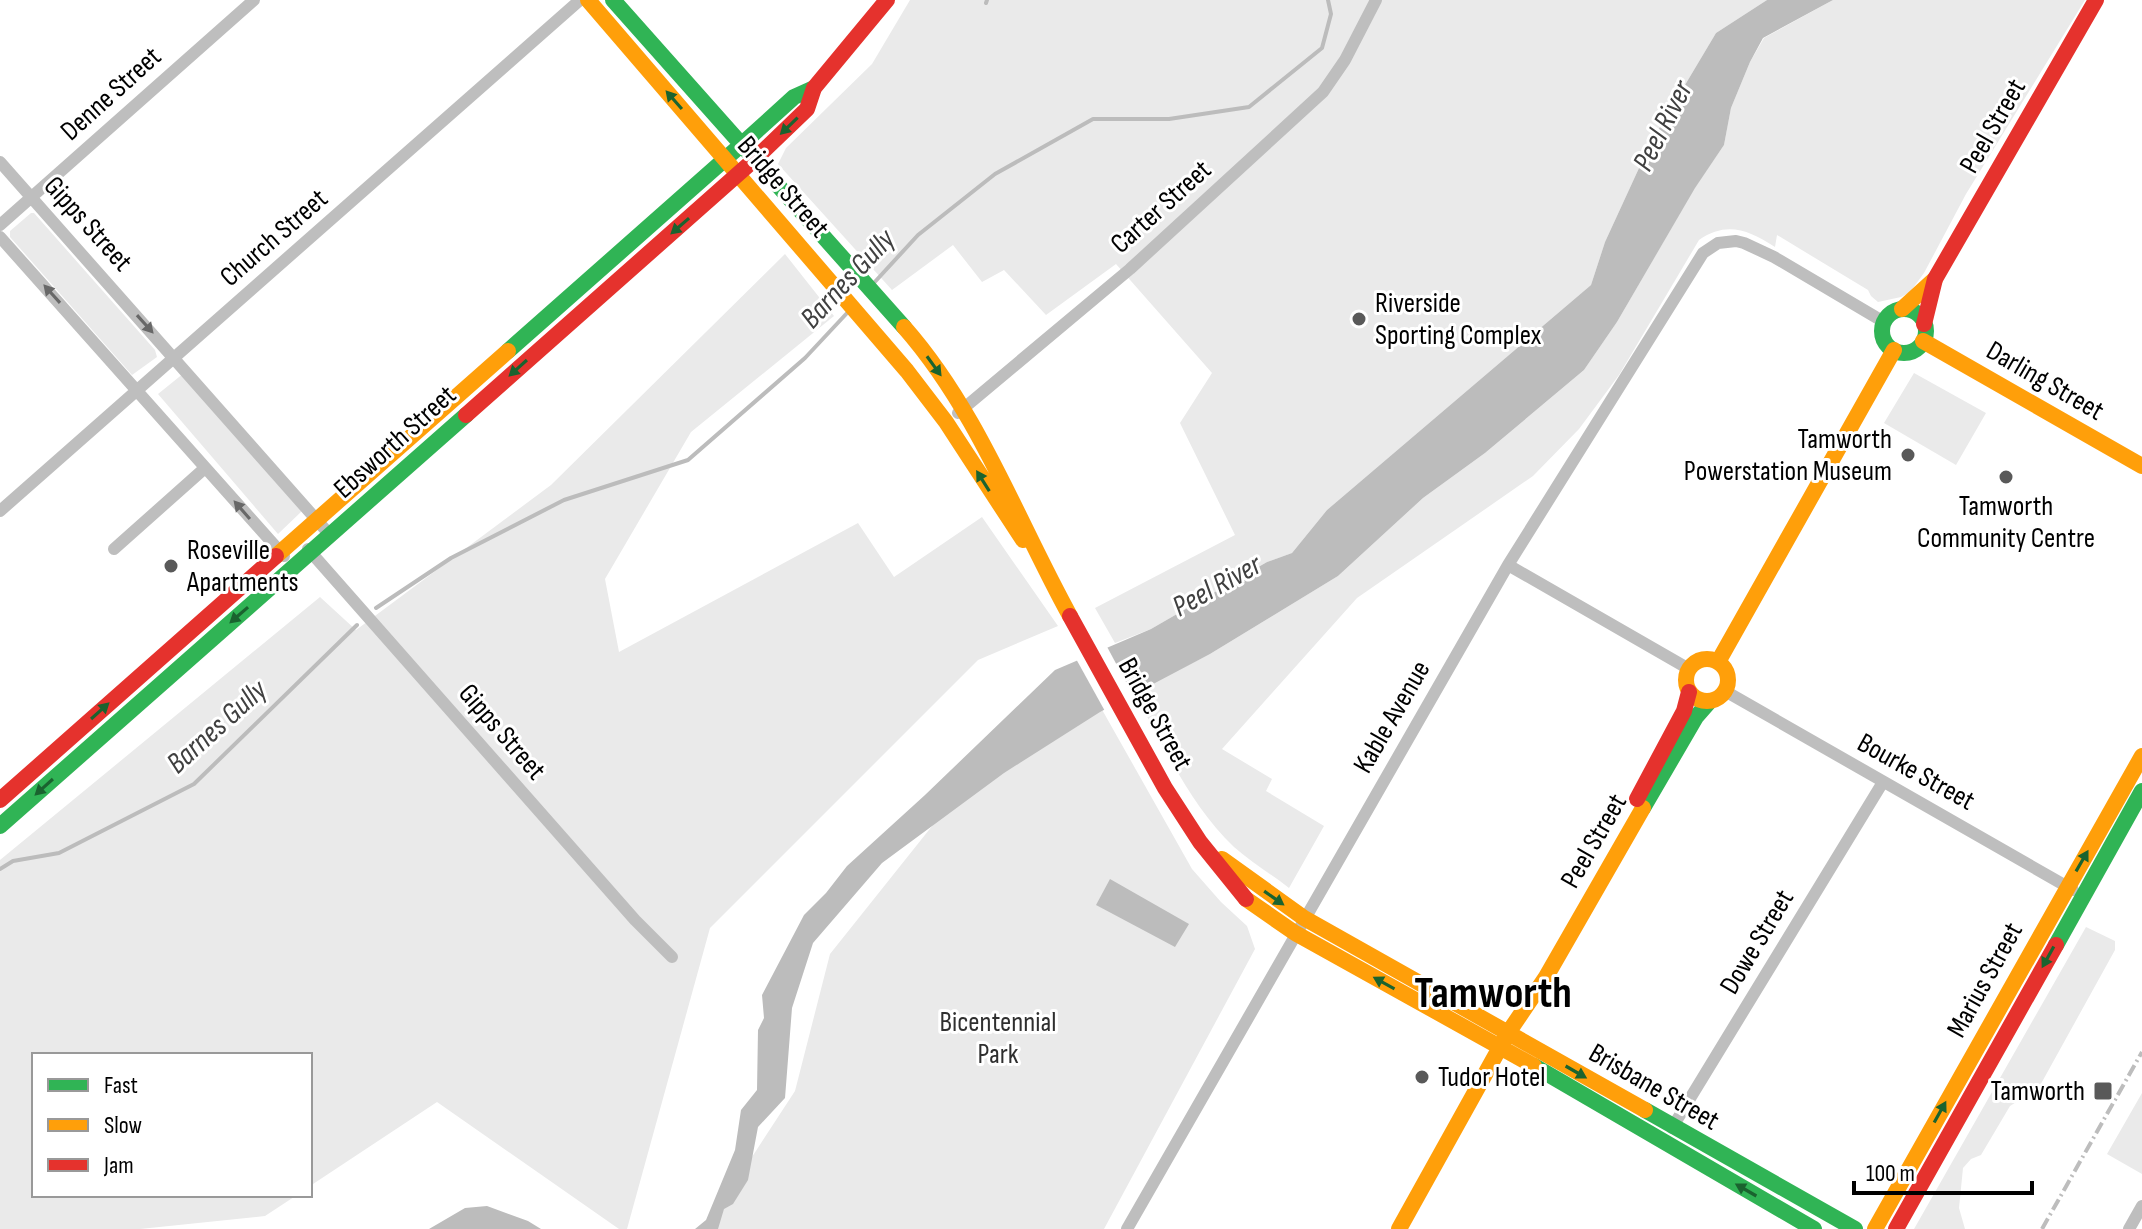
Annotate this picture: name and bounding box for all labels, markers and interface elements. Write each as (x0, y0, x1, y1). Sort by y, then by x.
street label: Denne Street (54, 40, 168, 148)
street label: Peel Street (1953, 73, 2033, 179)
water label: Peel River (1625, 74, 1702, 177)
one-way arrow (666, 90, 683, 110)
one-way arrow (780, 117, 799, 135)
street label: Bridge Street (730, 130, 836, 244)
street label: Carter Street (1104, 153, 1218, 261)
street label: Gipps Street (37, 170, 139, 278)
street label: Church Street (214, 182, 334, 294)
one-way arrow (670, 217, 690, 235)
water label: Barnes Gully (793, 221, 904, 336)
one-way arrow (43, 285, 61, 304)
place label: Riverside Sporting Complex (1375, 287, 1542, 352)
marker: Riverside Sporting Complex (1350, 310, 1368, 328)
one-way arrow (136, 315, 154, 334)
street label: Darling Street (1980, 334, 2110, 428)
one-way arrow (926, 355, 942, 377)
one-way arrow (508, 359, 528, 376)
street label: Ebsworth Street (327, 379, 463, 505)
place label: Tamworth Powerstation Museum (1684, 423, 1892, 488)
marker: Tamworth Powerstation Museum (1899, 446, 1917, 464)
marker: Tamworth Community Centre (1997, 468, 2015, 486)
one-way arrow (977, 470, 991, 492)
place label: Tamworth Community Centre (1917, 490, 2095, 555)
one-way arrow (234, 501, 251, 521)
place label: Roseville Apartments (186, 534, 299, 599)
water label: Peel River (1166, 546, 1269, 625)
marker: Roseville Apartments (162, 557, 180, 575)
one-way arrow (230, 606, 250, 623)
street label: Bridge Street (1111, 652, 1199, 776)
street label: Kable Avenue (1347, 655, 1437, 779)
water label: Barnes Gully (159, 672, 276, 781)
street label: Gipps Street (451, 677, 553, 787)
one-way arrow (90, 703, 110, 720)
street label: Bourke Street (1852, 726, 1980, 818)
one-way arrow (35, 778, 55, 795)
street label: Peel Street (1554, 788, 1634, 894)
one-way arrow (2075, 850, 2089, 873)
street label: Dowe Street (1713, 884, 1801, 1000)
one-way arrow (1263, 890, 1284, 905)
street label: Marius Street (1940, 917, 2030, 1043)
one-way arrow (2041, 945, 2055, 968)
district label: Tamworth (1414, 967, 1572, 1020)
one-way arrow (1373, 976, 1395, 990)
park label: Bicentennial Park (940, 1006, 1056, 1071)
street label: Brisbane Street (1583, 1036, 1725, 1138)
legend (32, 1053, 312, 1197)
place label: Tudor Hotel (1438, 1061, 1545, 1094)
one-way arrow (1565, 1065, 1587, 1079)
marker: Tudor Hotel (1413, 1068, 1431, 1086)
text: Fast (104, 1071, 138, 1100)
place label: Tamworth (1991, 1075, 2085, 1108)
marker: Tamworth (2092, 1080, 2114, 1102)
one-way arrow (1933, 1101, 1947, 1123)
text: Slow (104, 1111, 142, 1140)
scale bar (1854, 1145, 2032, 1195)
text: Jam (103, 1151, 134, 1180)
text: 100 m (1866, 1159, 1915, 1188)
one-way arrow (1735, 1183, 1757, 1197)

